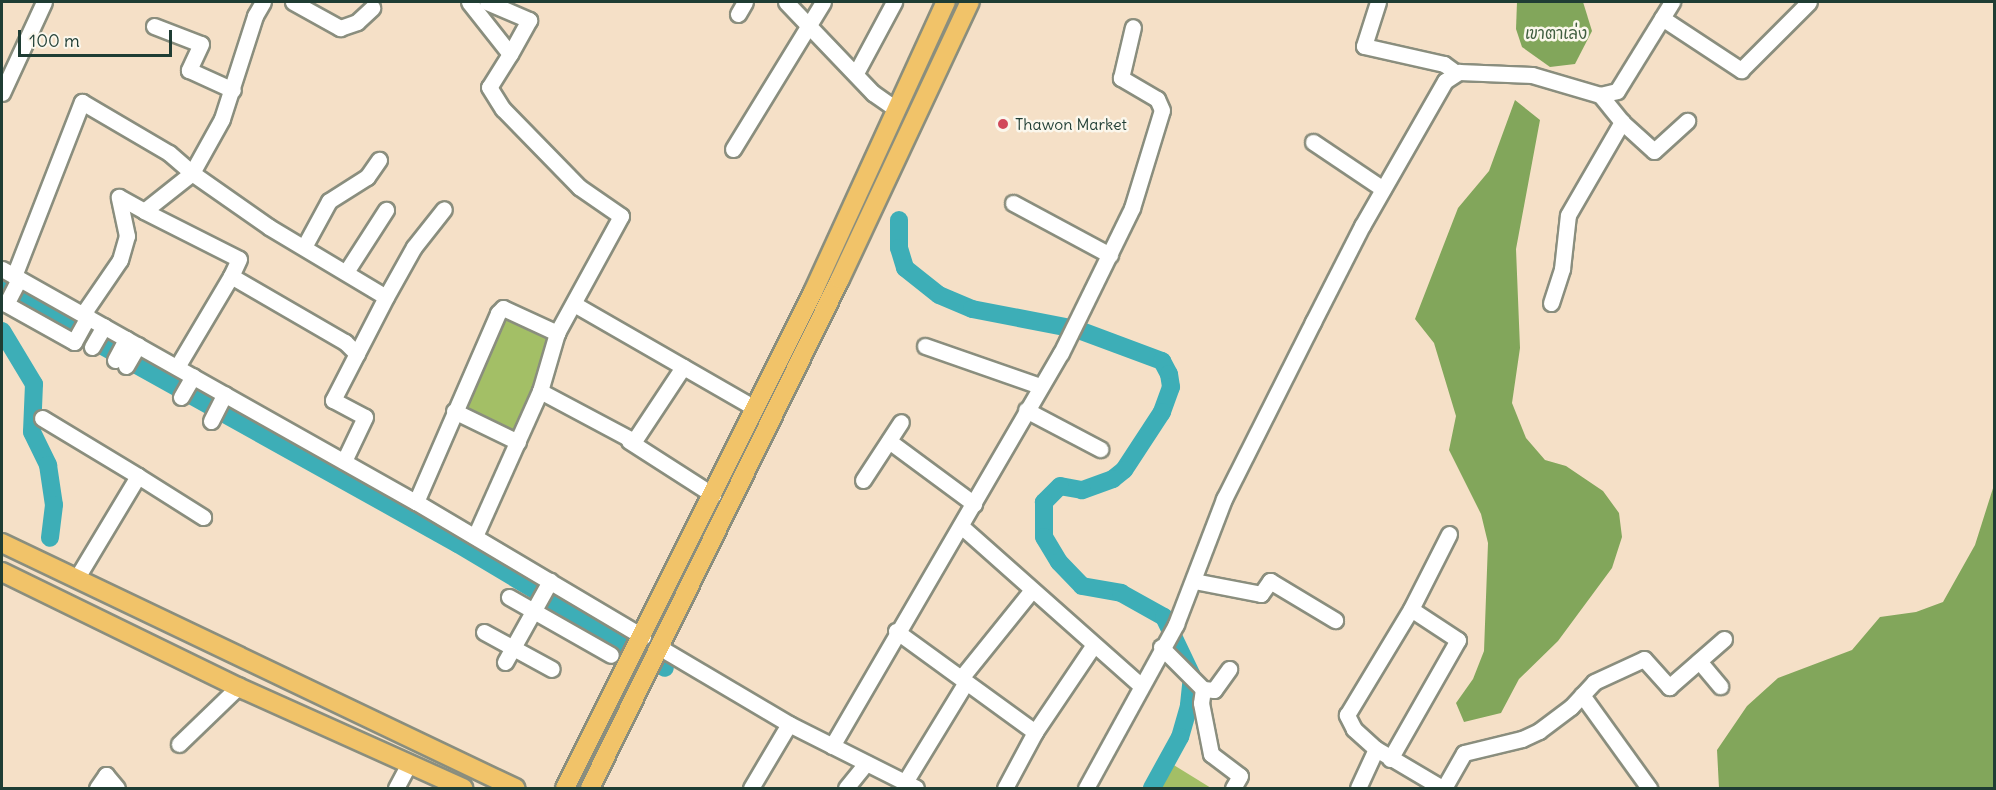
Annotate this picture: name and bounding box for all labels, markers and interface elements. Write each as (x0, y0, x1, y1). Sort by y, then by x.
scale bar (21, 18, 176, 56)
park label: เขาตาเล่ง (1525, 23, 1587, 43)
text: 100 m (29, 29, 80, 52)
place label: Thawon Market (1015, 114, 1127, 134)
marker: Thawon Market (996, 117, 1010, 131)

